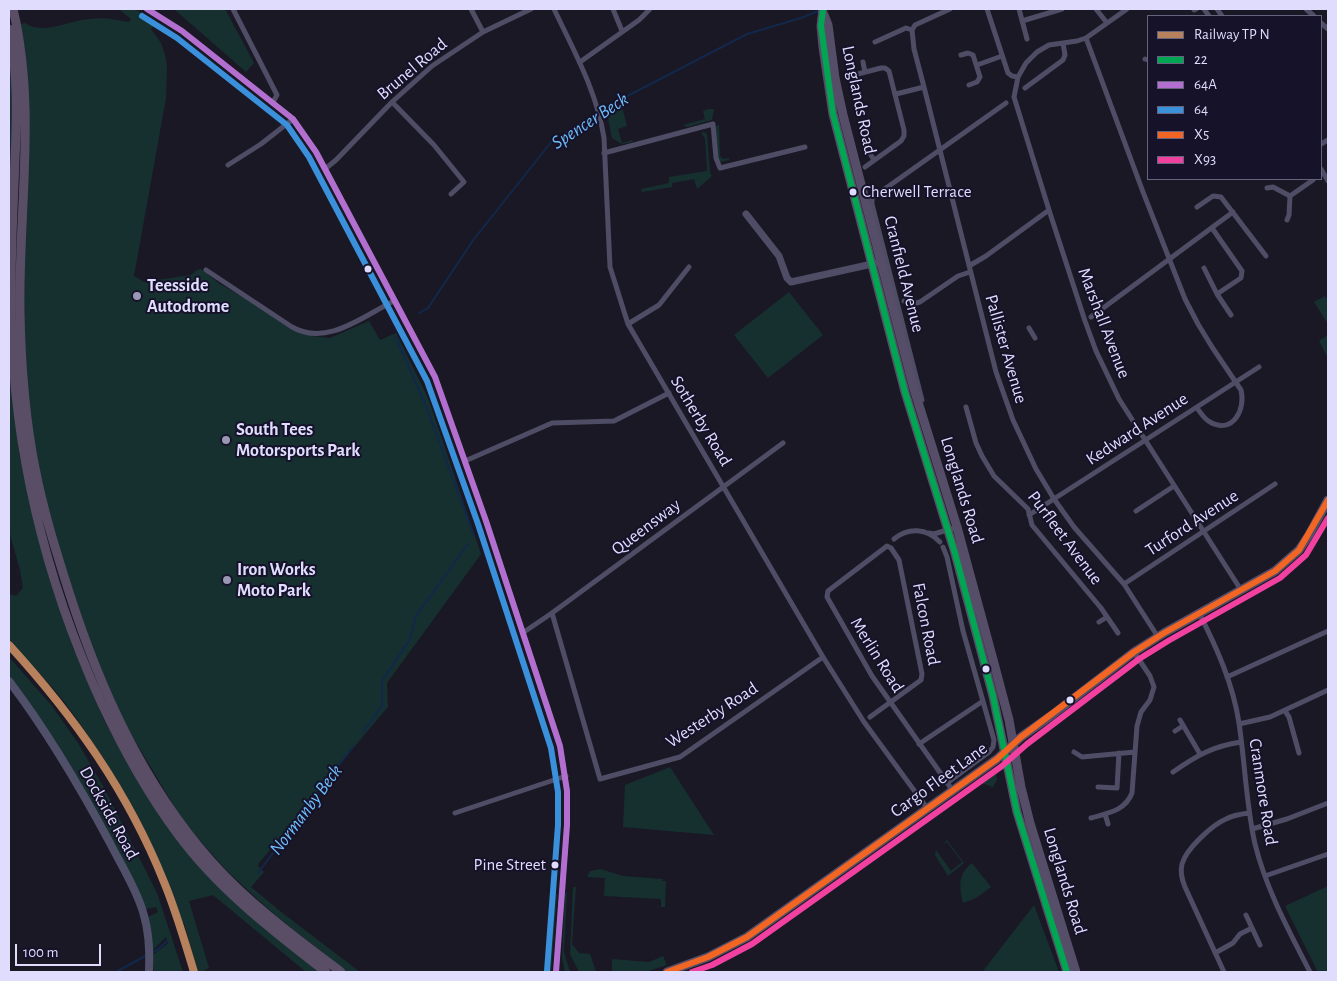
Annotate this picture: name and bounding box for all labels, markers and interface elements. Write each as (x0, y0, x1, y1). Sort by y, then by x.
legend (1147, 15, 1322, 180)
text: Railway TP N (1194, 27, 1270, 42)
street label: Brunel Road (372, 33, 452, 105)
street label: Longlands Road (837, 44, 881, 156)
text: 22 (1194, 52, 1208, 67)
text: 64A (1194, 77, 1217, 92)
water label: Spencer Beck (547, 88, 633, 154)
text: 64 (1194, 102, 1208, 117)
text: X5 (1194, 127, 1209, 142)
text: X93 (1194, 152, 1216, 167)
place label: Cherwell Terrace (862, 182, 972, 202)
marker: Cherwell Terrace (848, 187, 858, 197)
street label: Cranfield Avenue (879, 213, 929, 335)
unlabelled marker (363, 264, 373, 274)
street label: Marshall Avenue (1073, 265, 1135, 381)
place label: Teesside Autodrome (147, 275, 229, 318)
marker: Teesside Autodrome (131, 290, 143, 302)
street label: Pallister Avenue (980, 292, 1032, 406)
street label: Sotherby Road (666, 372, 736, 470)
street label: Kedward Avenue (1082, 388, 1192, 470)
place label: South Tees Motorsports Park (236, 419, 360, 462)
marker: South Tees Motorsports Park (220, 434, 232, 446)
street label: Longlands Road (936, 434, 988, 546)
street label: Turford Avenue (1141, 485, 1243, 561)
street label: Purfleet Avenue (1023, 487, 1107, 589)
street label: Queensway (607, 494, 685, 560)
place label: Iron Works Moto Park (237, 559, 316, 602)
marker: Iron Works Moto Park (221, 574, 233, 586)
street label: Falcon Road (907, 581, 945, 667)
street label: Merlin Road (845, 613, 909, 697)
unlabelled marker (981, 664, 991, 674)
street label: Westerby Road (662, 677, 762, 753)
unlabelled marker (1065, 695, 1075, 705)
street label: Cranmore Road (1244, 737, 1282, 847)
street label: Cargo Fleet Lane (886, 738, 992, 822)
water label: Normanby Beck (265, 760, 347, 860)
street label: Dockside Road (75, 763, 143, 863)
street label: Longlands Road (1039, 825, 1091, 937)
place label: Pine Street (474, 855, 546, 875)
marker: Pine Street (550, 860, 560, 870)
scale bar (18, 934, 104, 966)
text: 100 m (23, 945, 58, 960)

